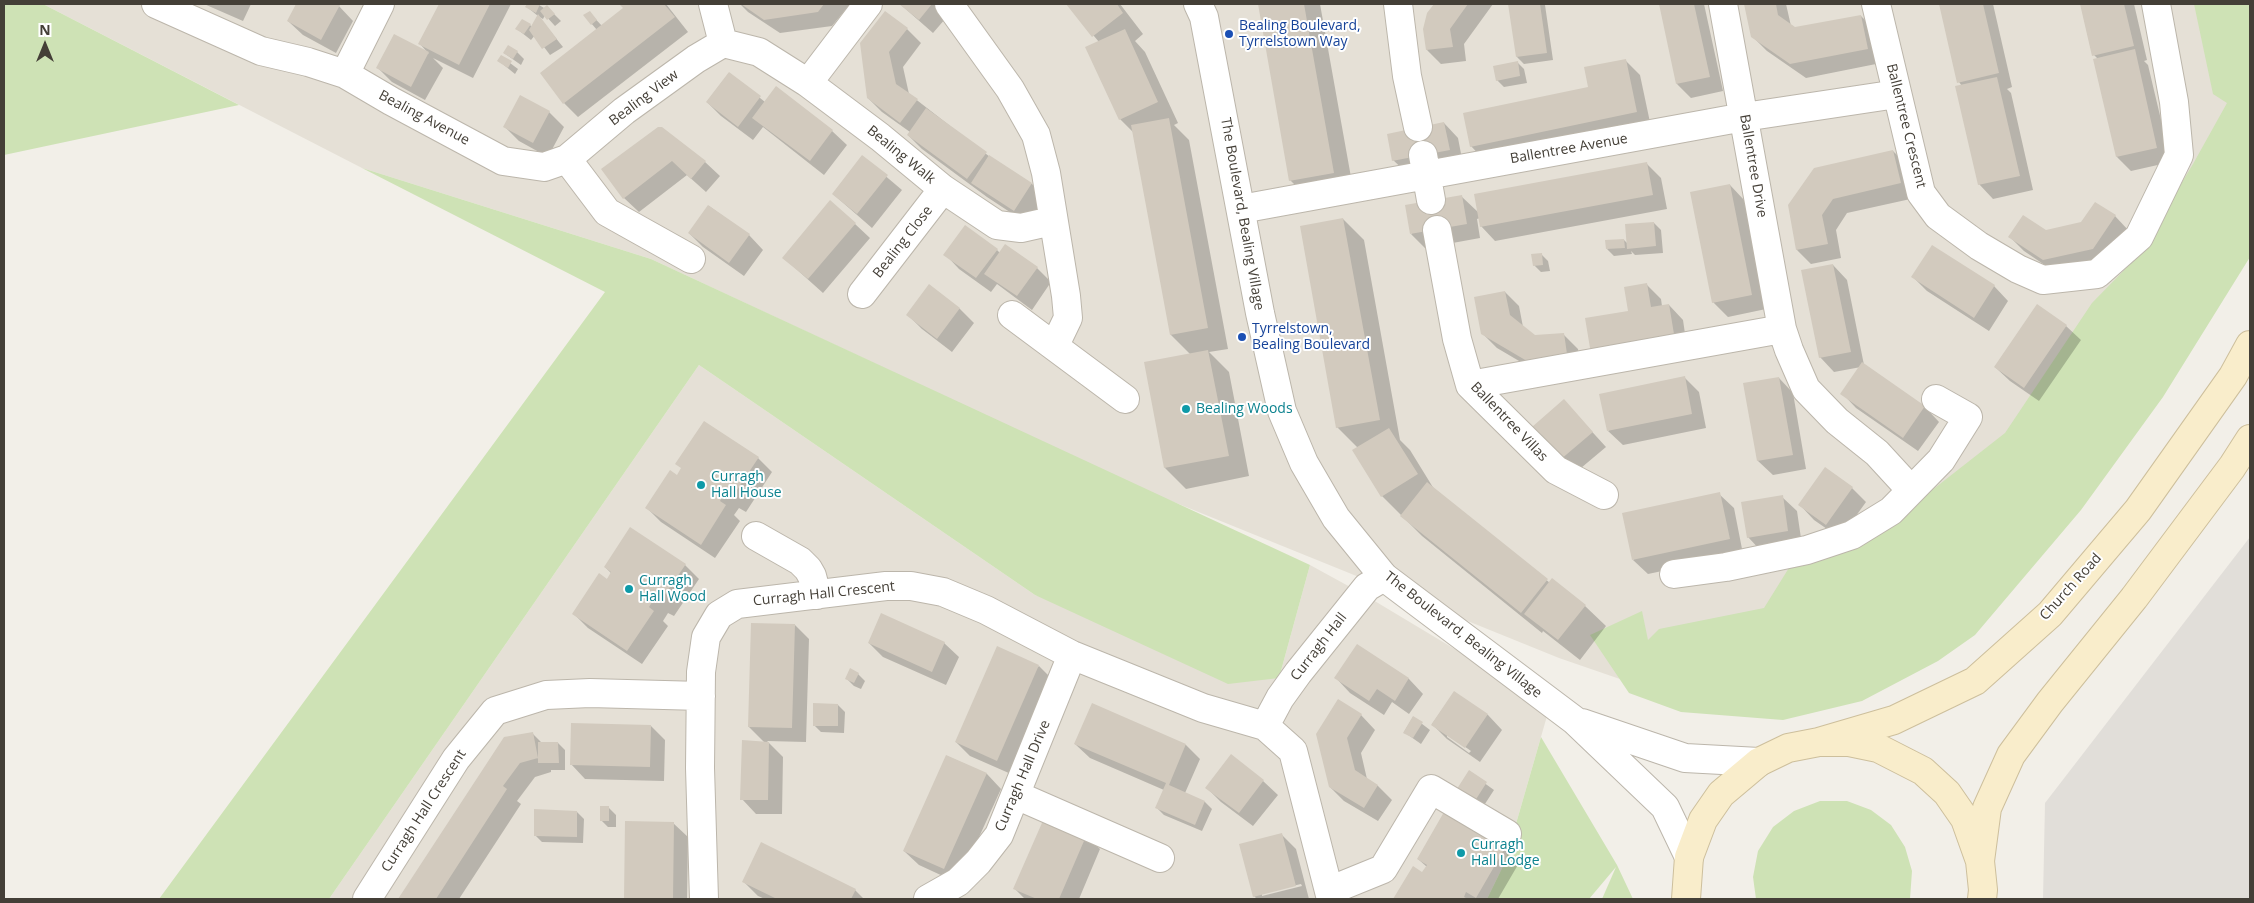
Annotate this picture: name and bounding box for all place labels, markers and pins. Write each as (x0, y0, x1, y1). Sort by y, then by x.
place label: Bealing Boulevard, Tyrrelstown Way (1239, 18, 1361, 50)
marker: Bealing Boulevard, Tyrrelstown Way (1223, 28, 1235, 40)
place label: Tyrrelstown, Bealing Boulevard (1252, 321, 1370, 354)
marker: Tyrrelstown, Bealing Boulevard (1236, 331, 1248, 343)
place label: Bealing Woods (1196, 401, 1293, 417)
marker: Bealing Woods (1180, 403, 1192, 415)
place label: Curragh Hall House (711, 469, 782, 502)
marker: Curragh Hall House (695, 479, 707, 491)
place label: Curragh Hall Wood (639, 573, 706, 606)
marker: Curragh Hall Wood (623, 583, 635, 595)
place label: Curragh Hall Lodge (1471, 837, 1540, 870)
marker: Curragh Hall Lodge (1455, 847, 1467, 859)

